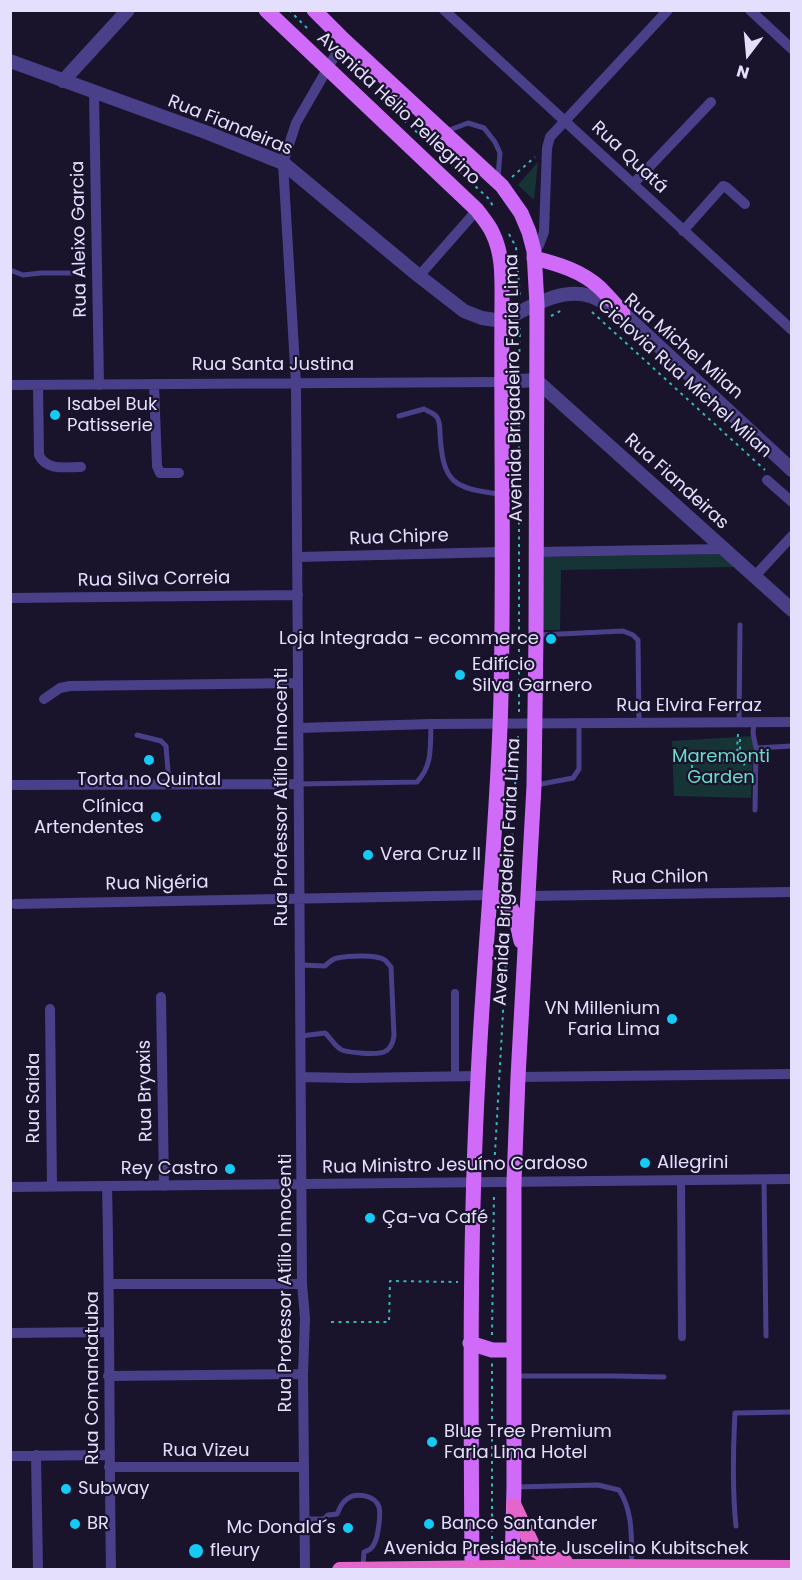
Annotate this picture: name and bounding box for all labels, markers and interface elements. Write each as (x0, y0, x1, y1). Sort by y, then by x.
north arrow (718, 24, 778, 84)
street label: Avenida Hélio Pellegrino (312, 28, 484, 190)
text: N (734, 59, 752, 85)
street label: Rua Fiandeiras (164, 91, 296, 161)
street label: Rua Quatá (587, 117, 671, 199)
street label: Rua Aleixo Garcia (68, 160, 92, 318)
street label: Avenida Brigadeiro Faria Lima (502, 254, 528, 522)
street label: Rua Michel Milan (619, 290, 747, 404)
street label: Ciclovia Rua Michel Milan (592, 295, 776, 463)
street label: Rua Santa Justina (192, 354, 354, 376)
place label: Isabel Buk Patisserie (67, 394, 157, 436)
marker: Isabel Buk Patisserie (48, 408, 62, 422)
street label: Rua Fiandeiras (619, 430, 733, 534)
street label: Rua Chipre (349, 525, 449, 551)
street label: Rua Silva Correia (78, 568, 230, 592)
place label: Loja Integrada - ecommerce (279, 628, 539, 650)
marker: Loja Integrada - ecommerce (544, 632, 558, 646)
place label: Edifício Silva Garnero (472, 654, 592, 696)
street label: Rua Professor Atílio Innocenti (271, 668, 293, 926)
marker: Edifício Silva Garnero (453, 668, 467, 682)
street label: Rua Elvira Ferraz (616, 695, 762, 717)
street label: Avenida Brigadeiro Faria Lima (490, 738, 526, 1006)
park label: Maremonti Garden (672, 746, 770, 789)
marker: Torta no Quintal (142, 753, 156, 767)
place label: Torta no Quintal (77, 769, 221, 791)
place label: Clínica Artendentes (34, 796, 144, 838)
marker: Clínica Artendentes (149, 810, 163, 824)
place label: Vera Cruz II (380, 844, 481, 866)
marker: Vera Cruz II (361, 848, 375, 862)
street label: Rua Chilon (611, 866, 709, 890)
street label: Rua Nigéria (105, 872, 209, 896)
place label: VN Millenium Faria Lima (544, 998, 660, 1040)
marker: VN Millenium Faria Lima (665, 1012, 679, 1026)
street label: Rua Bryaxis (134, 1040, 158, 1142)
street label: Rua Saida (23, 1053, 45, 1143)
place label: Allegrini (657, 1152, 728, 1174)
street label: Rua Ministro Jesuíno Cardoso (322, 1153, 588, 1179)
street label: Rua Professor Atílio Innocenti (275, 1154, 297, 1412)
marker: Allegrini (638, 1156, 652, 1170)
place label: Rey Castro (121, 1158, 218, 1180)
marker: Rey Castro (223, 1162, 237, 1176)
place label: Ça-va Café (382, 1207, 488, 1229)
marker: Ça-va Café (363, 1211, 377, 1225)
street label: Rua Comandatuba (82, 1291, 104, 1465)
place label: Blue Tree Premium Faria Lima Hotel (444, 1421, 612, 1464)
marker: Blue Tree Premium Faria Lima Hotel (425, 1435, 439, 1449)
street label: Rua Vizeu (163, 1440, 249, 1462)
place label: Subway (78, 1478, 149, 1500)
marker: Subway (59, 1482, 73, 1496)
place label: BR (87, 1513, 109, 1535)
place label: Banco Santander (441, 1513, 598, 1535)
marker: BR (68, 1517, 82, 1531)
place label: Mc Donald´s (226, 1517, 336, 1539)
marker: Banco Santander (422, 1517, 436, 1531)
marker: Mc Donald´s (341, 1521, 355, 1535)
street label: Avenida Presidente Juscelino Kubitschek (384, 1538, 748, 1560)
place label: fleury (210, 1540, 260, 1562)
marker: fleury (187, 1542, 205, 1560)

